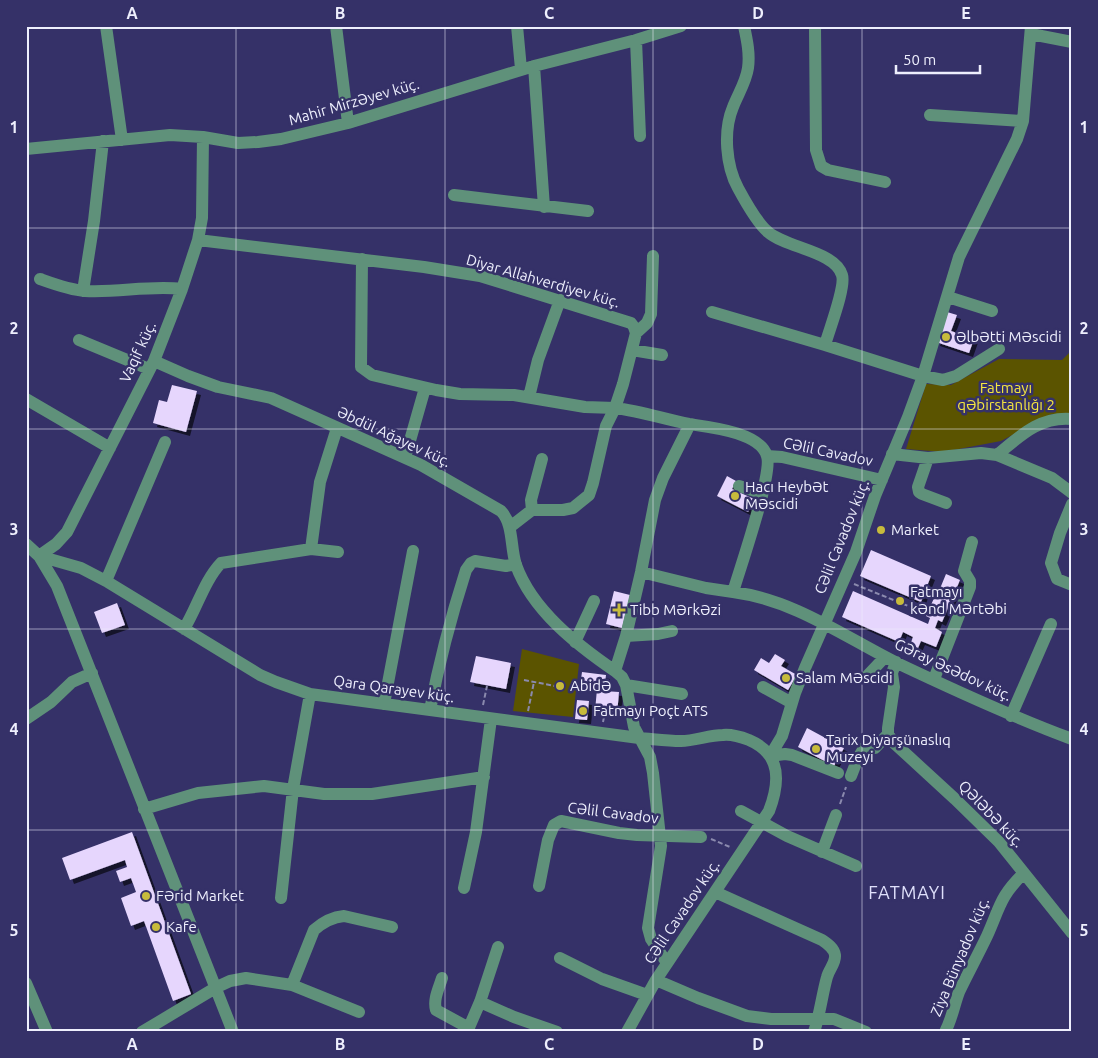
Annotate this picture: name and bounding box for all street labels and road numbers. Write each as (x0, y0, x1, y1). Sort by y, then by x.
street label: Mahir Mirzəyev küç. (287, 75, 421, 128)
street label: Diyar Allahverdiyev küç. (464, 250, 622, 311)
street label: Vaqif küç. (116, 319, 159, 385)
street label: Əbdül Ağayev küç. (335, 403, 454, 470)
street label: Cəlil Cavadov (782, 434, 875, 469)
street label: Cəlil Cavadov küç. (811, 477, 872, 596)
street label: Gəray Əsədov küç. (892, 635, 1014, 704)
street label: Qara Qarayev küç. (332, 672, 456, 705)
street label: Qələbə küç. (955, 777, 1027, 851)
street label: Cəlil Cavadov (567, 798, 660, 827)
street label: Cəlil Cavadov küç. (640, 856, 723, 967)
street label: Ziya Bünyadov küç. (927, 895, 992, 1019)

